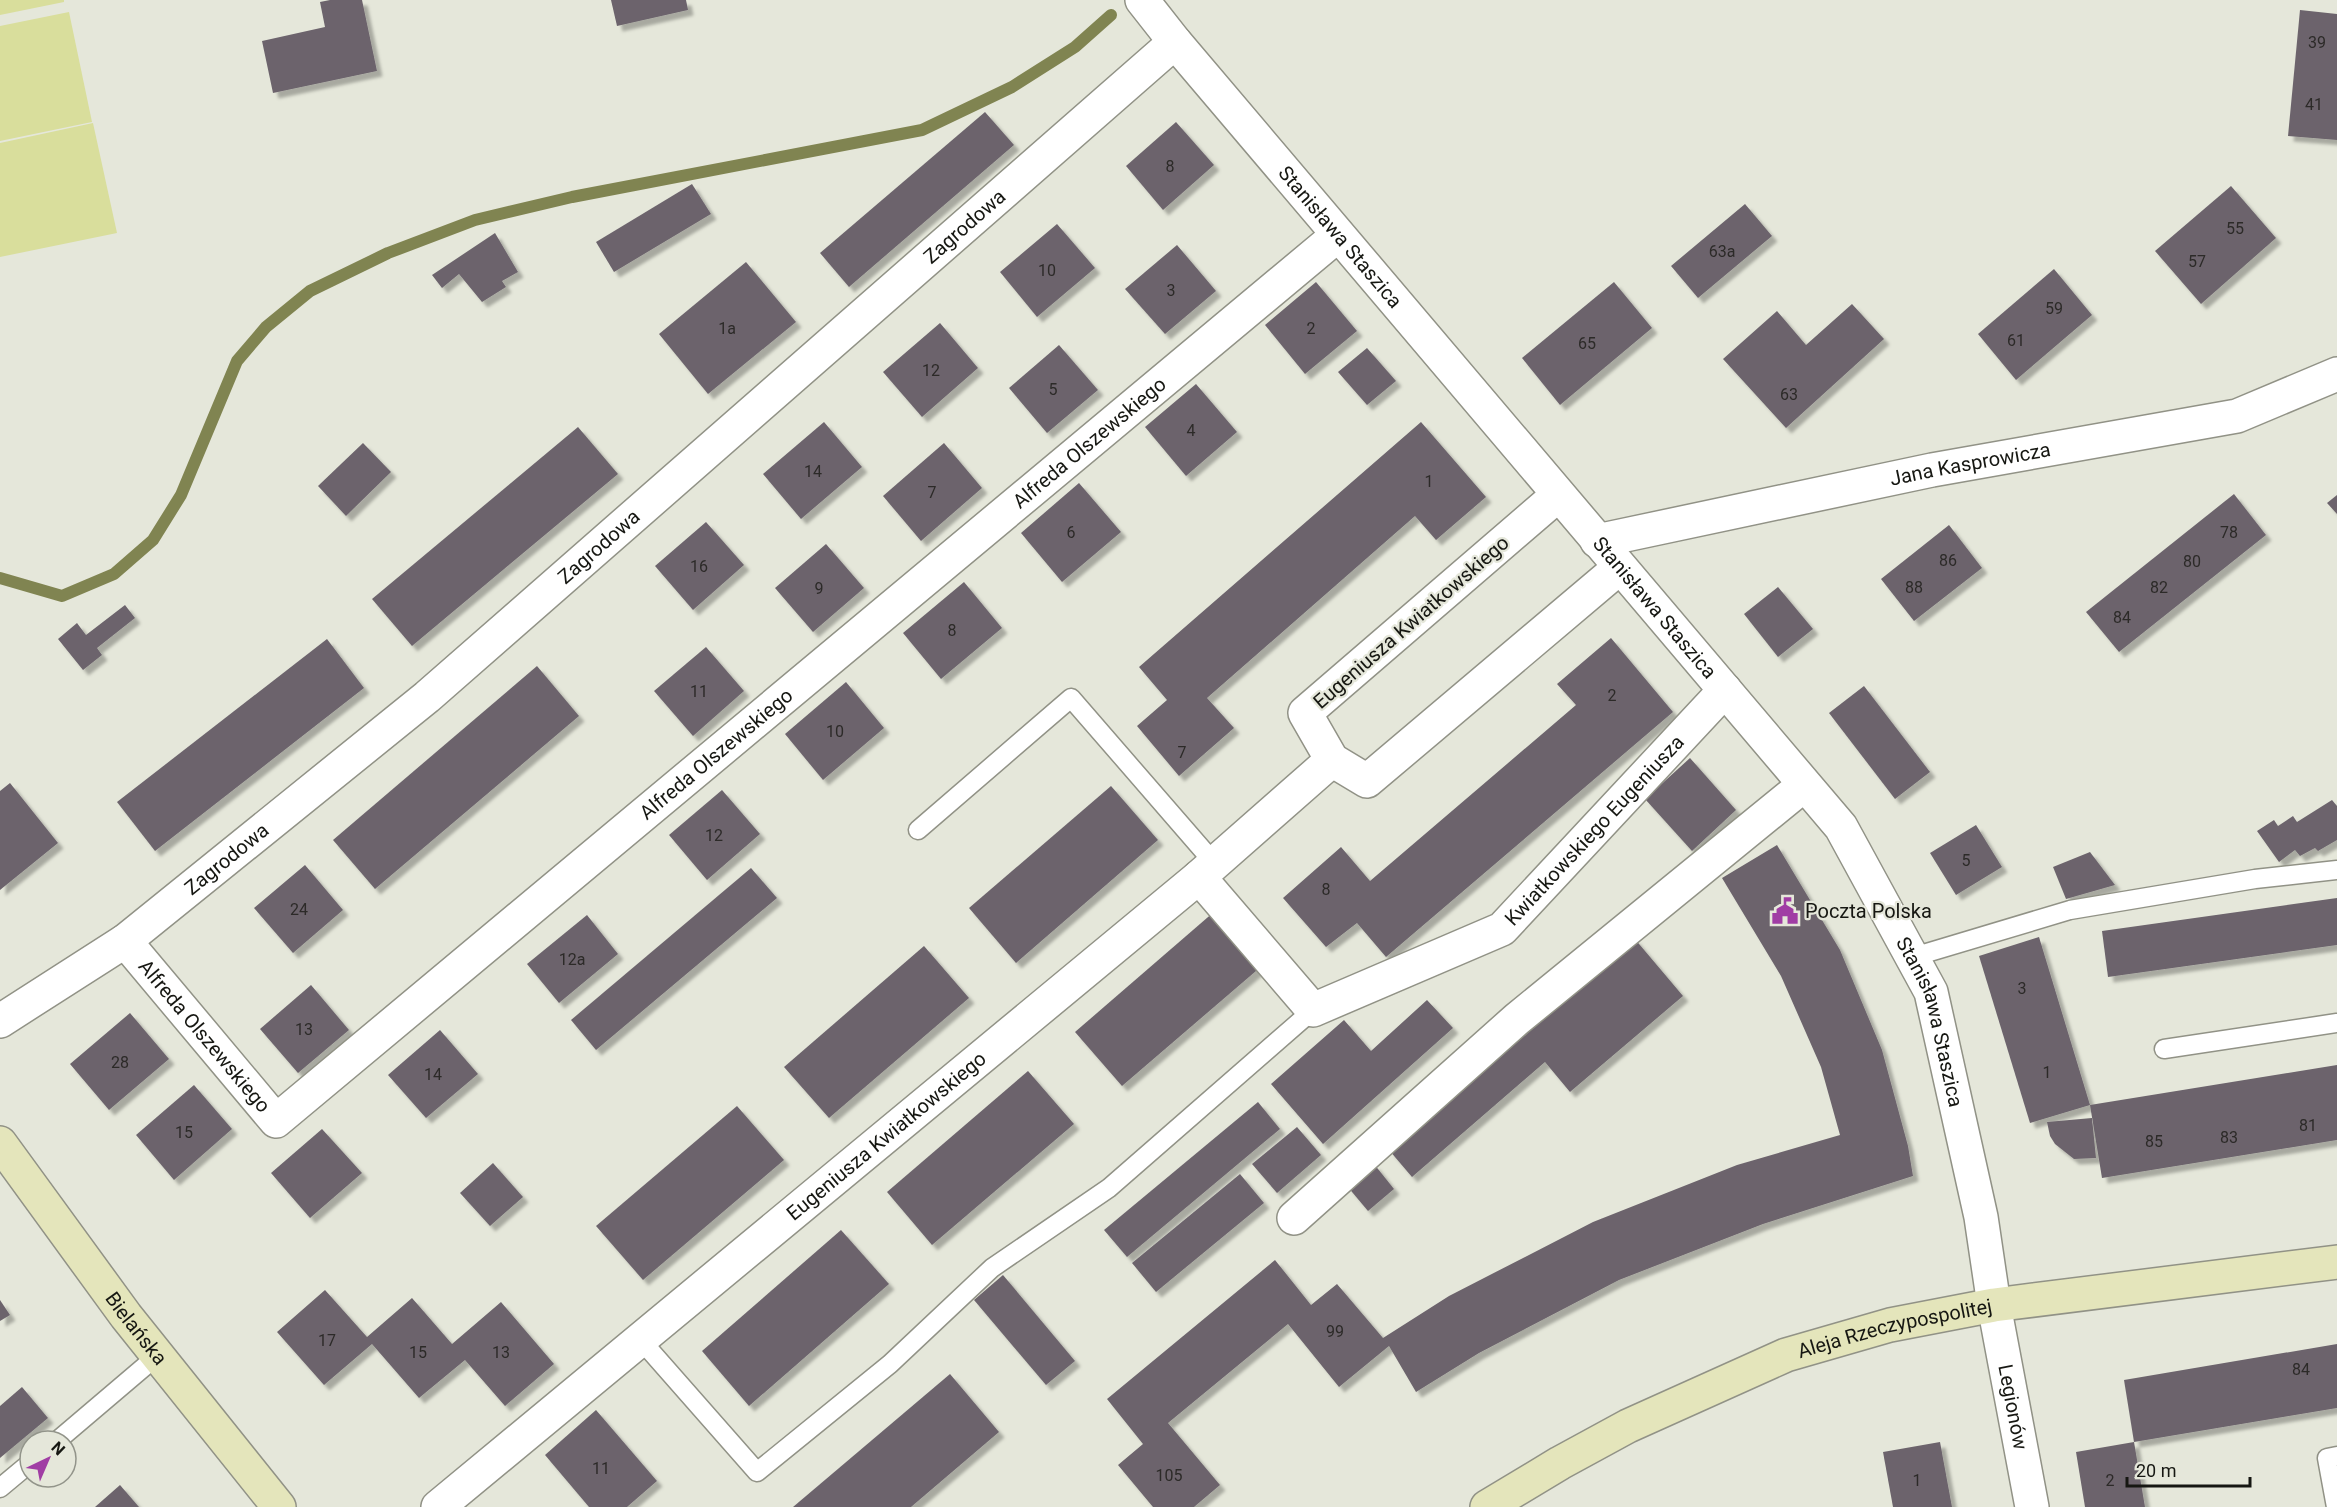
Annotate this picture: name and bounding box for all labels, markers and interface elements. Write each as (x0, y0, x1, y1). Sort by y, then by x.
house number: 39 (2308, 33, 2326, 52)
house number: 41 (2305, 95, 2323, 114)
house number: 8 (1166, 157, 1175, 176)
street label: Stanisława Staszica (1273, 161, 1407, 313)
street label: Zagrodowa (919, 184, 1010, 269)
house number: 55 (2226, 219, 2244, 238)
house number: 63a (1709, 242, 1735, 261)
house number: 57 (2188, 252, 2206, 271)
house number: 10 (1038, 261, 1056, 280)
house number: 3 (1167, 281, 1176, 300)
house number: 59 (2045, 299, 2063, 318)
house number: 1a (718, 319, 736, 338)
house number: 2 (1307, 319, 1316, 338)
house number: 61 (2007, 331, 2025, 350)
house number: 65 (1578, 334, 1596, 353)
house number: 12 (922, 361, 940, 380)
street label: Alfreda Olszewskiego (1008, 372, 1171, 513)
house number: 5 (1049, 380, 1058, 399)
house number: 63 (1780, 385, 1798, 404)
house number: 4 (1187, 421, 1196, 440)
street label: Jana Kasprowicza (1887, 437, 2052, 491)
house number: 14 (804, 462, 822, 481)
house number: 1 (1425, 472, 1434, 491)
house number: 7 (928, 483, 937, 502)
street label: Zagrodowa (553, 504, 645, 589)
house number: 6 (1067, 523, 1076, 542)
house number: 78 (2220, 523, 2238, 542)
street label: Eugeniusza Kwiatkowskiego (1308, 530, 1514, 714)
street label: Stanisława Staszica (1588, 532, 1722, 683)
house number: 86 (1939, 551, 1957, 570)
house number: 80 (2183, 552, 2201, 571)
house number: 16 (690, 557, 708, 576)
house number: 88 (1905, 578, 1923, 597)
house number: 82 (2150, 578, 2168, 597)
house number: 9 (815, 579, 824, 598)
house number: 84 (2113, 608, 2131, 627)
house number: 8 (948, 621, 957, 640)
house number: 11 (690, 682, 708, 701)
street label: Alfreda Olszewskiego (635, 683, 798, 825)
house number: 2 (1608, 686, 1617, 705)
house number: 10 (826, 722, 844, 741)
street label: Kwiatkowskiego Eugeniusza (1500, 730, 1689, 930)
house number: 7 (1178, 743, 1187, 762)
street label: Zagrodowa (180, 818, 273, 900)
house number: 12 (705, 826, 723, 845)
house number: 5 (1962, 851, 1971, 870)
house number: 8 (1322, 880, 1331, 899)
public building icon: Poczta Polska (1770, 896, 1800, 926)
place label: Poczta Polska (1805, 899, 1932, 923)
house number: 24 (290, 900, 308, 919)
street label: Stanisława Staszica (1891, 933, 1968, 1109)
house number: 12a (559, 950, 585, 969)
street label: Alfreda Olszewskiego (134, 955, 276, 1117)
house number: 3 (2018, 979, 2027, 998)
house number: 13 (295, 1020, 313, 1039)
street label: Eugeniusza Kwiatkowskiego (782, 1046, 991, 1225)
house number: 28 (111, 1053, 129, 1072)
house number: 1 (2043, 1063, 2052, 1082)
house number: 14 (424, 1065, 442, 1084)
house number: 81 (2299, 1116, 2317, 1135)
house number: 15 (175, 1123, 193, 1142)
house number: 83 (2220, 1128, 2238, 1147)
house number: 85 (2145, 1132, 2163, 1151)
street label: Bielańska (100, 1287, 172, 1370)
street label: Aleja Rzeczypospolitej (1795, 1294, 1994, 1363)
house number: 99 (1326, 1322, 1344, 1341)
house number: 17 (318, 1331, 336, 1350)
house number: 15 (409, 1343, 427, 1362)
house number: 13 (492, 1343, 510, 1362)
house number: 84 (2292, 1360, 2310, 1379)
street label: Legionów (1993, 1362, 2033, 1452)
north arrow (18, 1429, 78, 1489)
text: N (47, 1438, 69, 1459)
scale bar (2127, 1450, 2250, 1488)
house number: 11 (592, 1459, 610, 1478)
text: 20 m (2136, 1460, 2176, 1481)
house number: 105 (1156, 1466, 1182, 1485)
house number: 1 (1913, 1471, 1922, 1490)
house number: 2 (2106, 1471, 2115, 1490)

